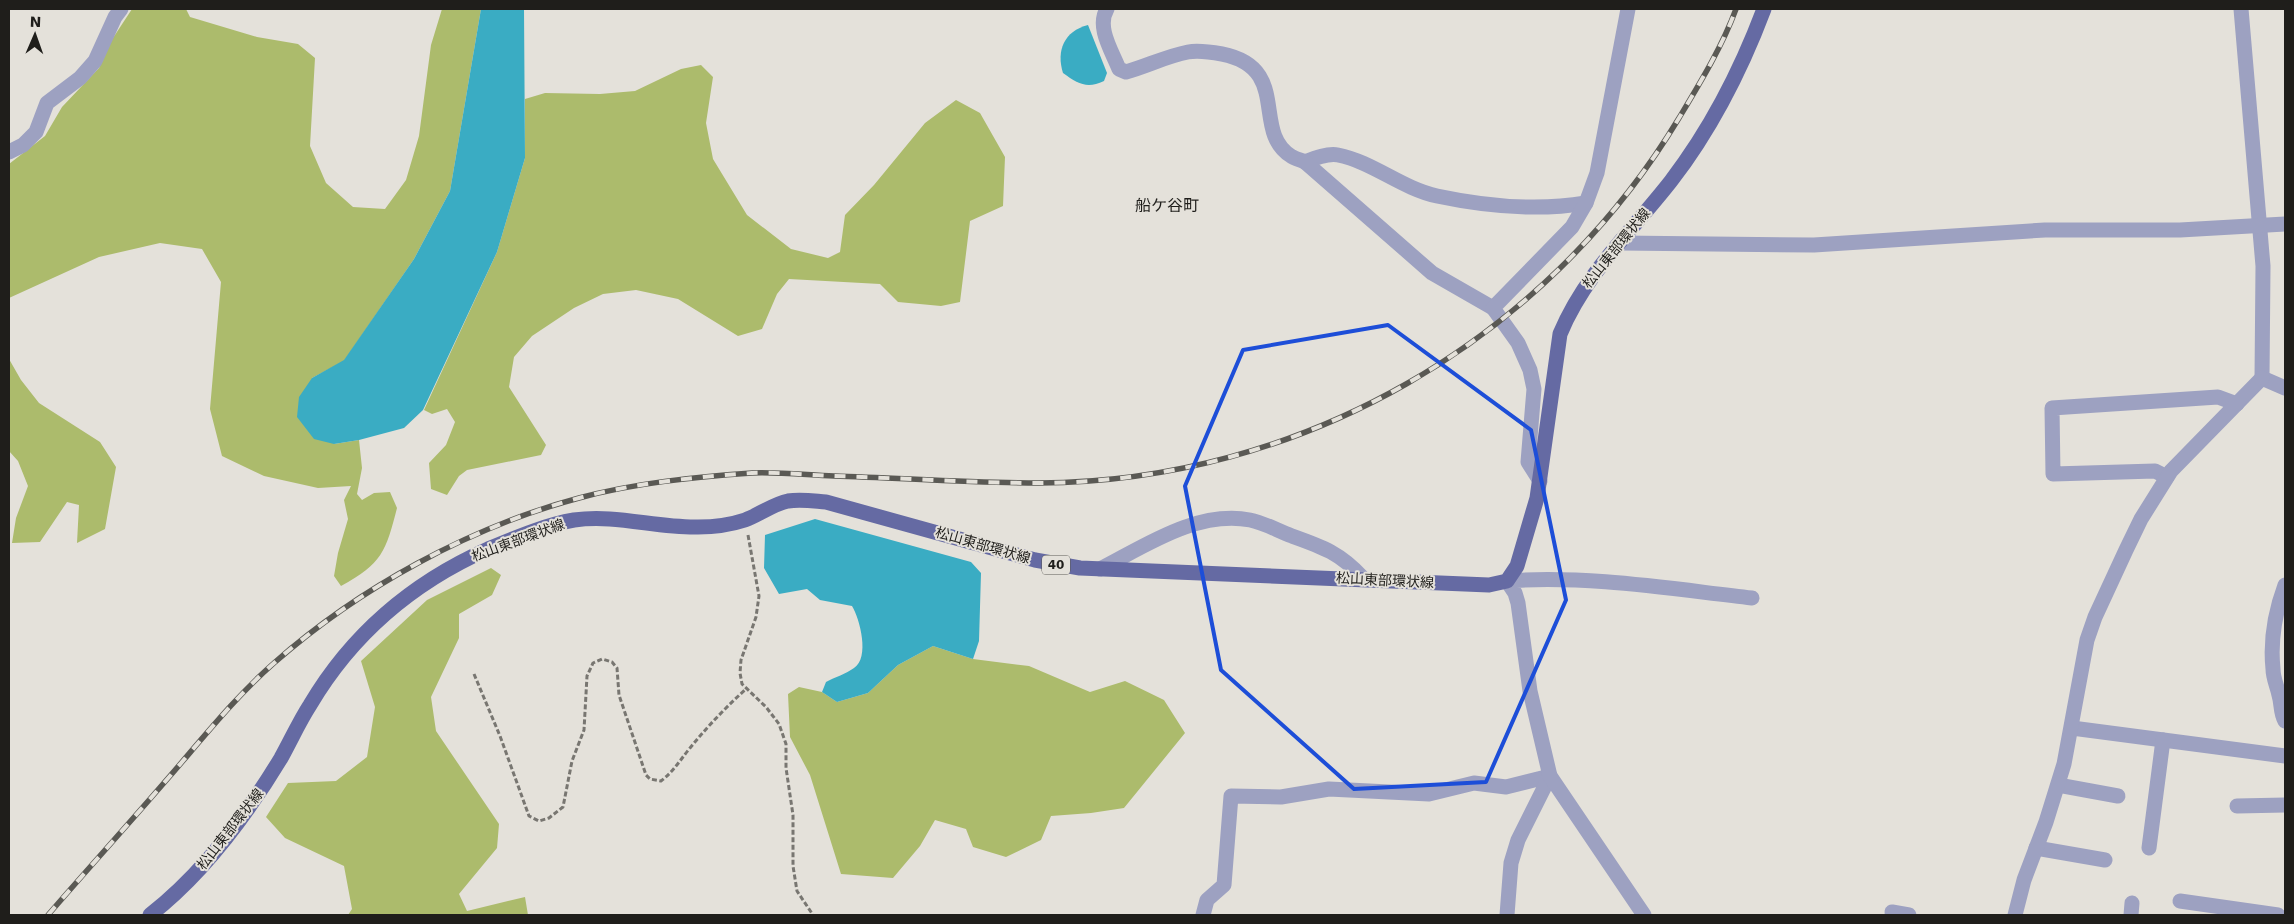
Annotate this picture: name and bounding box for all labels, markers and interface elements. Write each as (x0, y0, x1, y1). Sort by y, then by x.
north arrow (10, 10, 60, 60)
text: N (29, 14, 42, 30)
district label: 船ケ谷町 (1135, 196, 1199, 215)
street label: 松山東部環状線 (1579, 205, 1653, 291)
street label: 松山東部環状線 (469, 516, 567, 564)
street label: 松山東部環状線 (934, 524, 1032, 566)
road number: 40 (1042, 556, 1070, 574)
street label: 松山東部環状線 (1336, 569, 1434, 591)
street label: 松山東部環状線 (194, 785, 266, 873)

